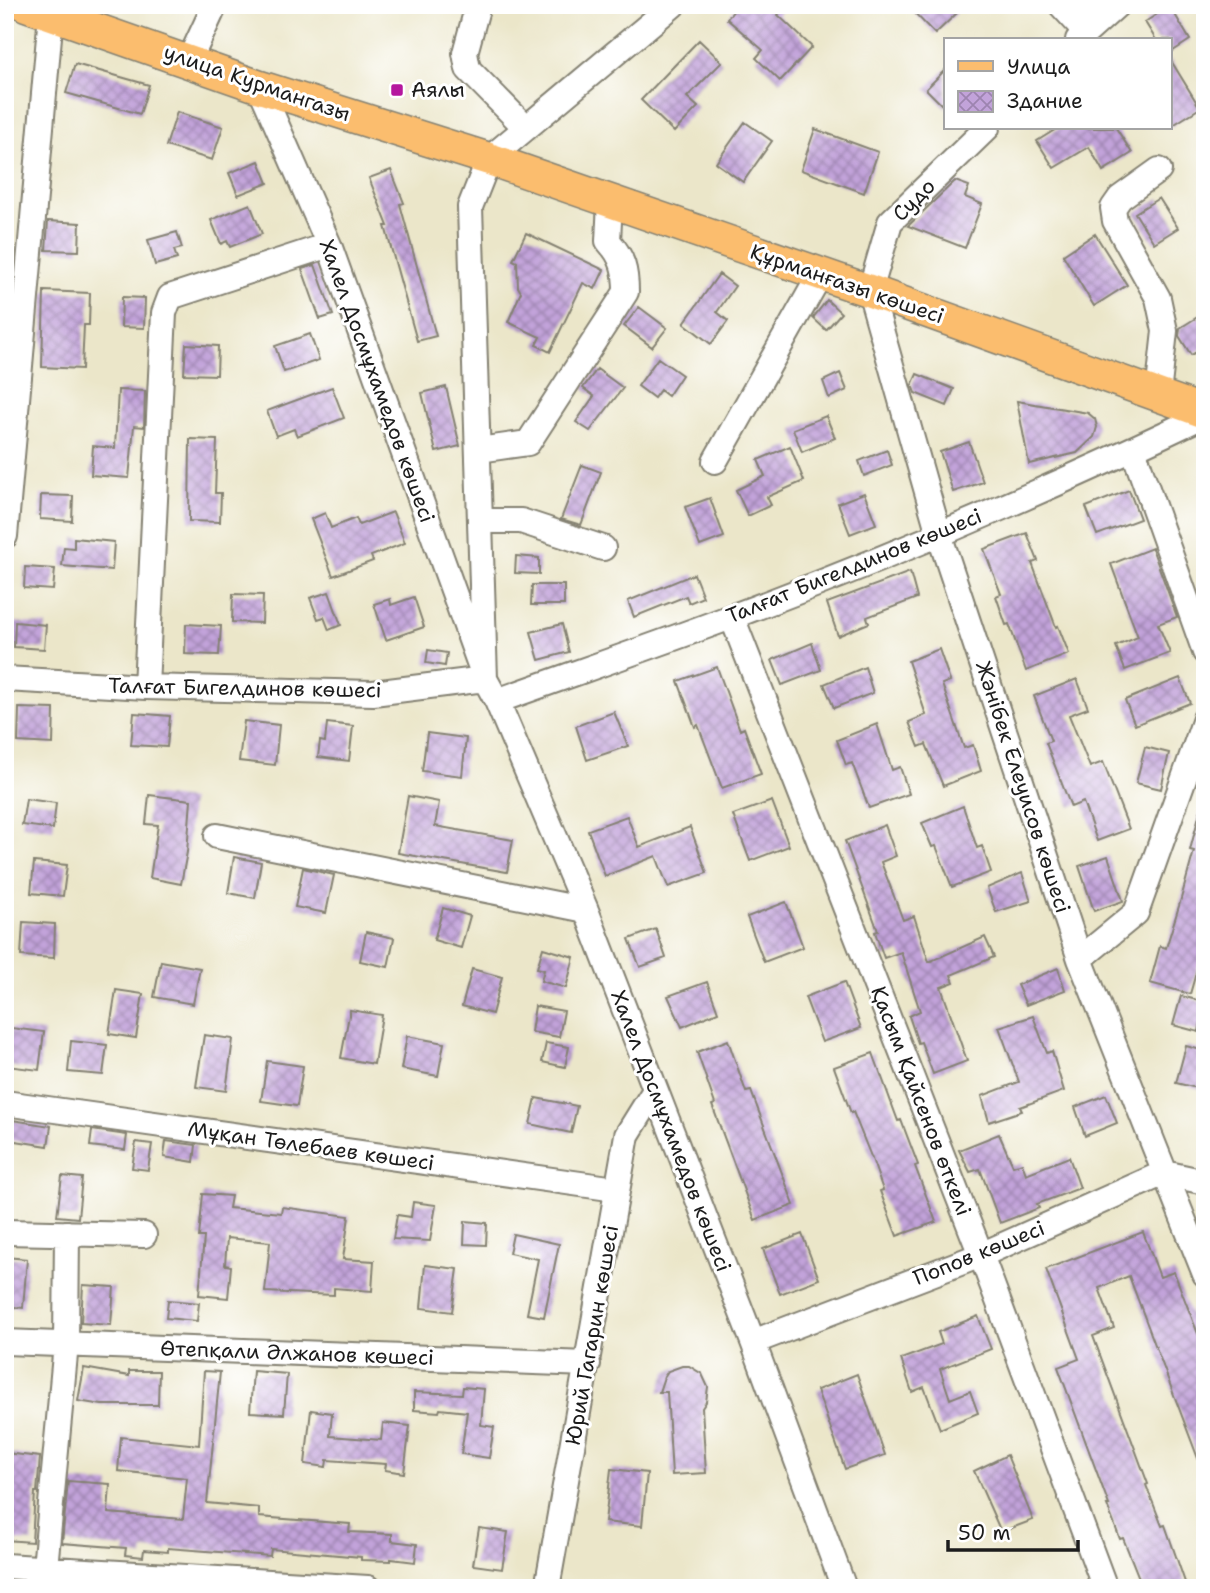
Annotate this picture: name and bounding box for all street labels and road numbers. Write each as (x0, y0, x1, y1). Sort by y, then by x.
street label: улица Курмангазы (160, 38, 354, 128)
street label: Судо (886, 172, 942, 228)
street label: Халел Досмұхамедов көшесі (313, 235, 441, 527)
street label: Құрманғазы көшесі (746, 238, 948, 330)
street label: Талғат Бигелдинов көшесі (722, 502, 986, 630)
street label: Жәнібек Елеуисов көшесі (969, 657, 1077, 917)
street label: Талғат Бигелдинов көшесі (108, 672, 382, 704)
street label: Қасым Қайсенов өткелі (864, 982, 978, 1220)
street label: Халел Досмұхамедов көшесі (604, 986, 738, 1276)
street label: Мұқан Төлебаев көшесі (186, 1115, 436, 1177)
street label: Попов көшесі (909, 1214, 1049, 1292)
street label: Юрий Гагарин көшесі (559, 1223, 625, 1447)
street label: Өтепқали Әлжанов көшесі (160, 1334, 434, 1372)

